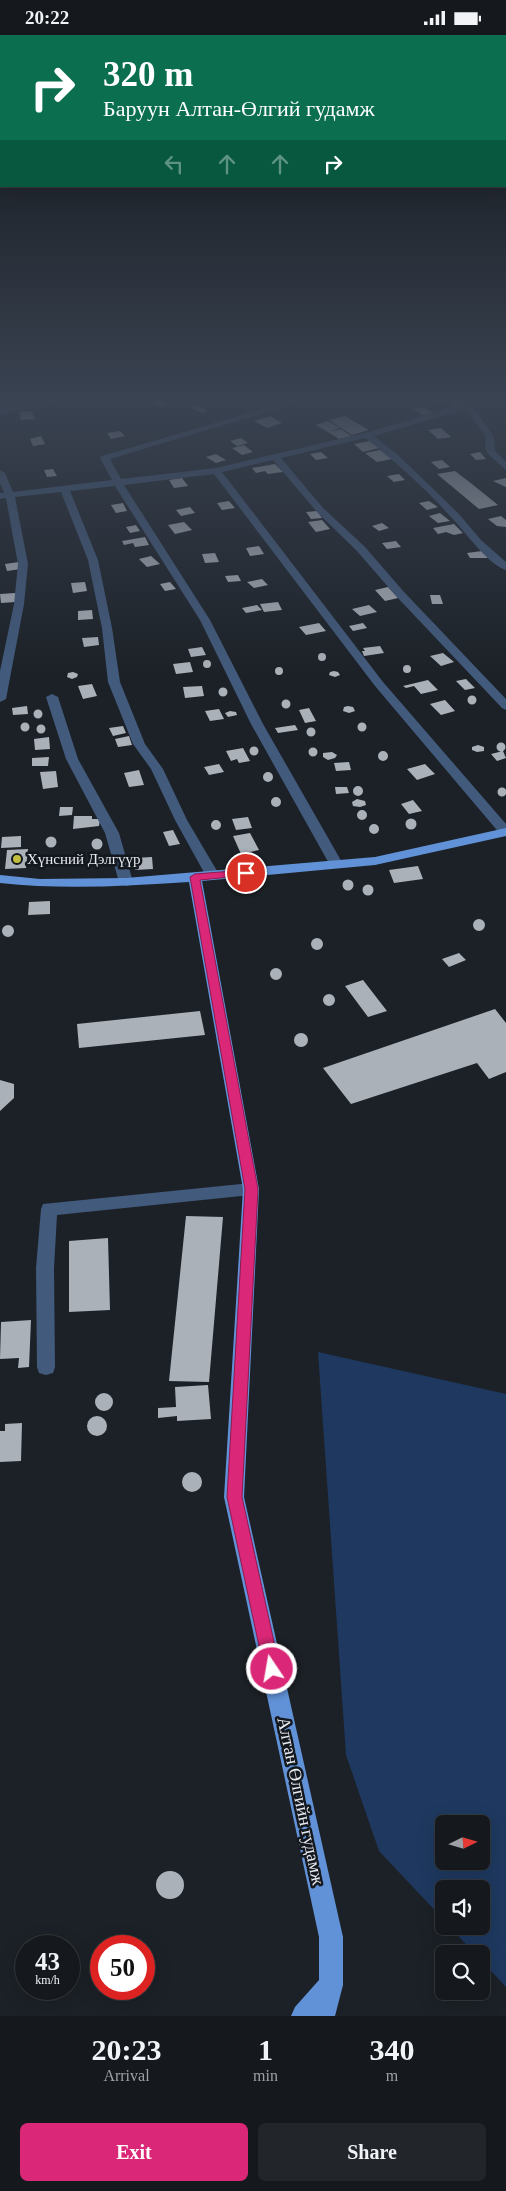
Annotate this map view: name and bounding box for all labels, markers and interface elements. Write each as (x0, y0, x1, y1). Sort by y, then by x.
text: 20:22 (25, 7, 69, 28)
icon: right (20, 55, 85, 120)
text: 320 m (103, 55, 193, 94)
text: Баруун Алтан-Өлгий гудамж (103, 96, 375, 121)
icon: left (160, 150, 188, 178)
icon: ahead (213, 150, 241, 178)
icon: ahead (266, 150, 294, 178)
icon: right (319, 150, 347, 178)
place label: Хүнсний Дэлгүүр (27, 851, 140, 867)
pin (225, 852, 267, 894)
marker: Хүнсний Дэлгүүр (11, 853, 23, 865)
icon: arrive (232, 859, 260, 887)
position arrow (245, 1642, 297, 1694)
street label: Алтан Өлгийн гудамж (273, 1715, 329, 1887)
north arrow (435, 1815, 490, 1870)
map controls (435, 1815, 490, 2000)
button: sound (435, 1880, 490, 1935)
speed limit sign: 50 (90, 1935, 155, 2000)
button: search (435, 1945, 490, 2000)
text: 43 (35, 1948, 60, 1975)
text: km/h (35, 1973, 60, 1987)
text: 20:23 (92, 2033, 162, 2066)
text: 1 (258, 2033, 273, 2066)
text: 340 (369, 2033, 414, 2066)
text: Arrival (103, 2067, 150, 2084)
text: min (253, 2067, 278, 2084)
text: m (386, 2067, 398, 2084)
button: Exit (20, 2123, 248, 2181)
button: Share (258, 2123, 486, 2181)

